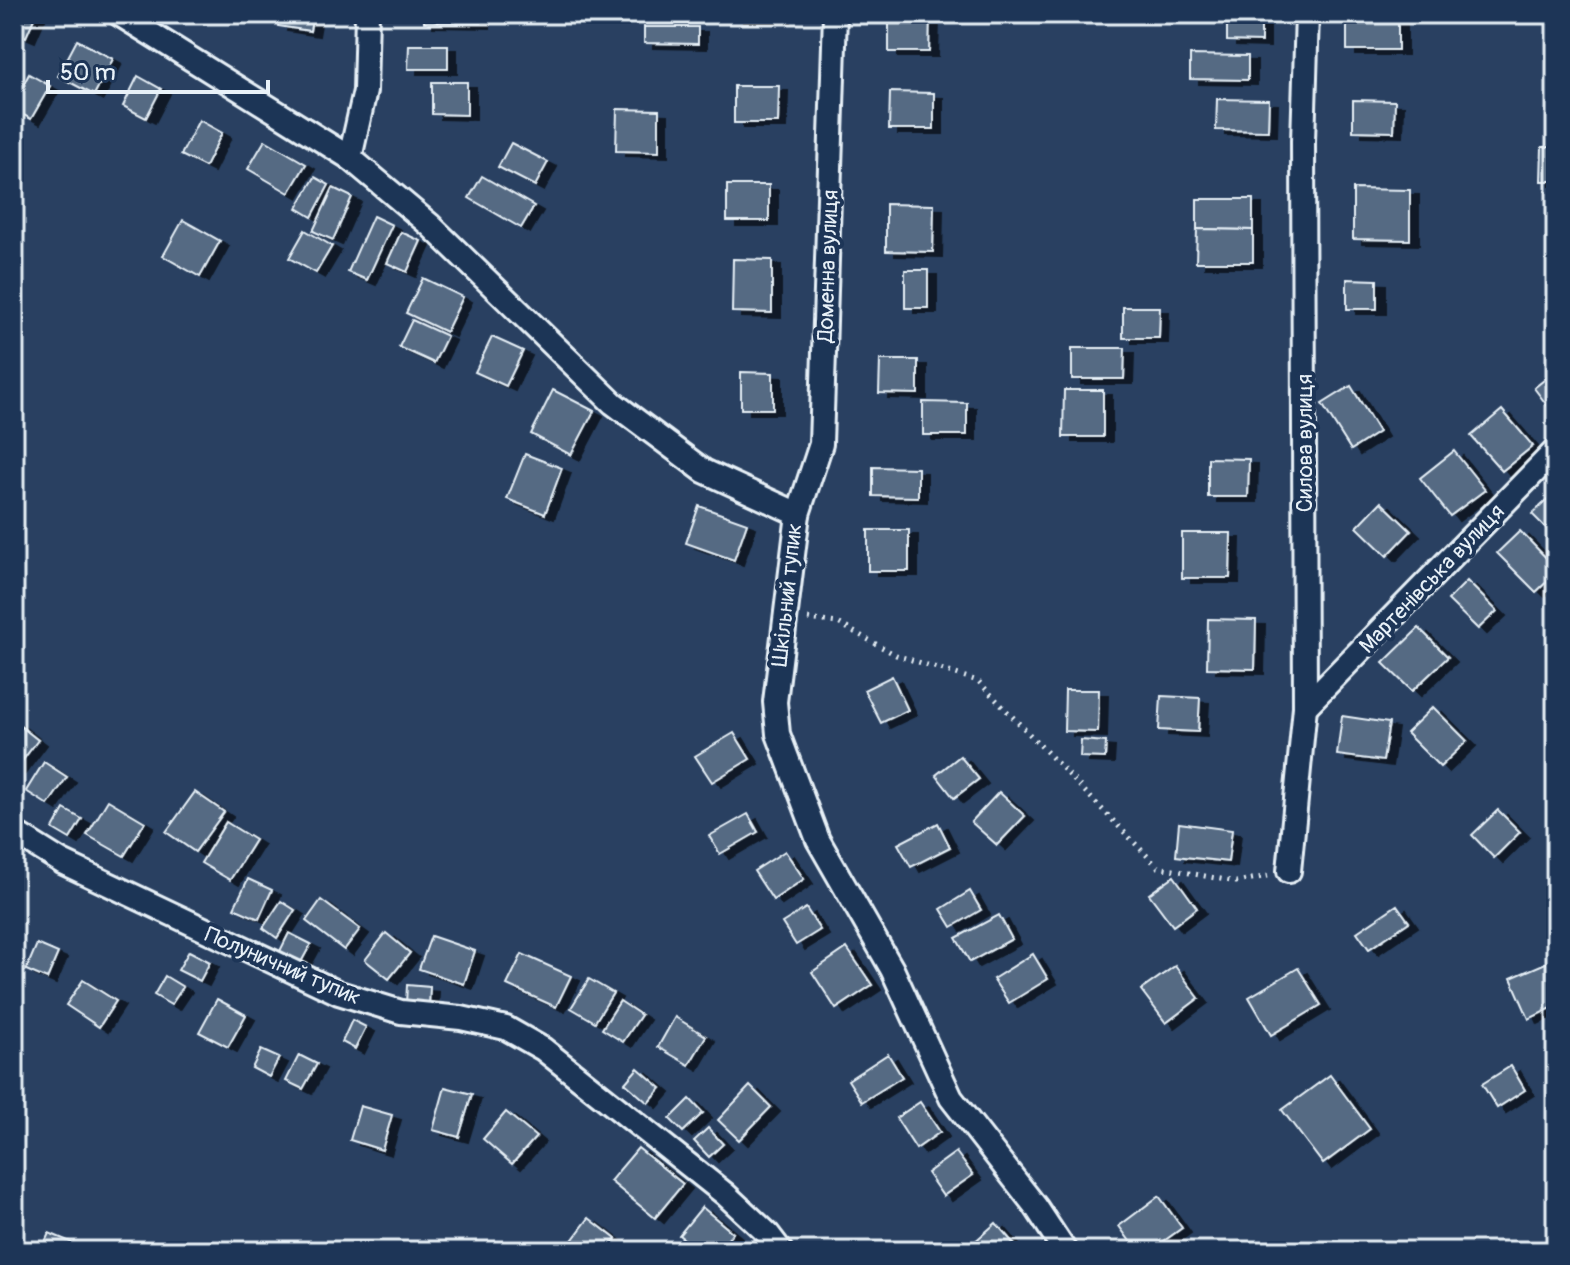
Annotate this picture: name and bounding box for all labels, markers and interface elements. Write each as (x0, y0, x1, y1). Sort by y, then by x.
scale bar (48, 44, 268, 94)
text: 50 m (60, 58, 116, 87)
street label: Доменна вулиця (811, 189, 845, 344)
street label: Силова вулиця (1291, 374, 1319, 512)
street label: Мартенівська вулиця (1353, 498, 1510, 659)
street label: Шкільний тупик (766, 522, 808, 668)
street label: Полуничний тупик (200, 920, 365, 1011)

